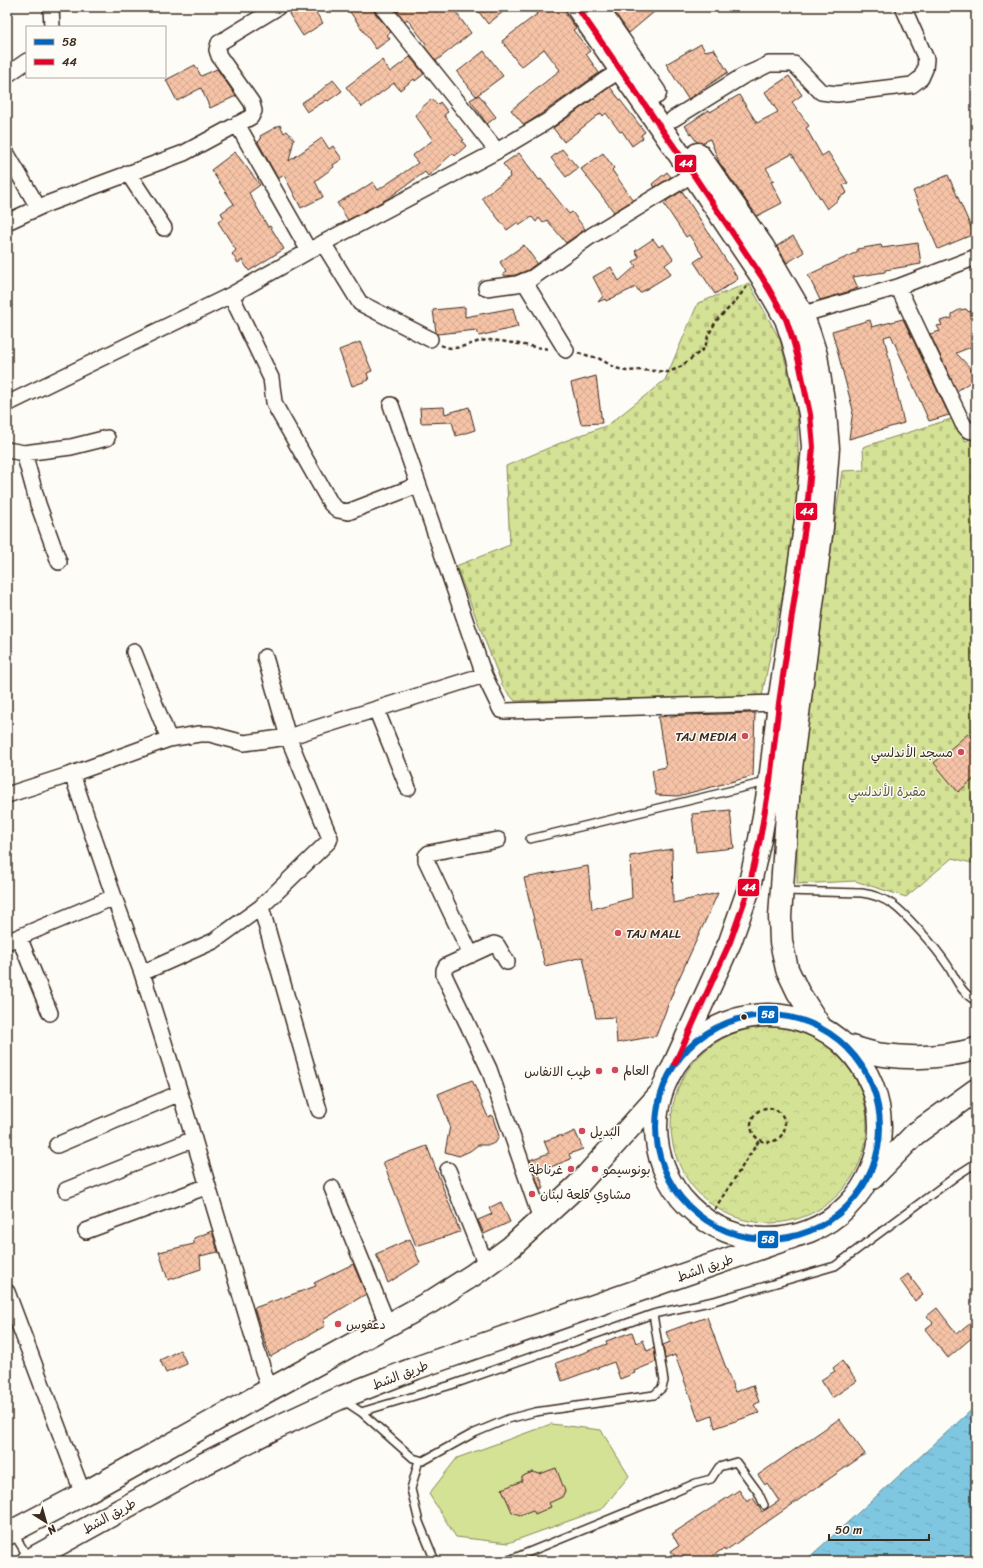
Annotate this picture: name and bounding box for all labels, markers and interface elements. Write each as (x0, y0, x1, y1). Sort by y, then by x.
legend (26, 26, 166, 78)
text: 58 (62, 31, 77, 53)
text: 44 (62, 51, 78, 73)
line badge: 44 (674, 154, 697, 173)
text: 44 (678, 154, 693, 173)
line badge: 44 (795, 502, 818, 521)
text: 44 (799, 502, 814, 521)
place label: TAJ MEDIA (675, 725, 737, 748)
marker: TAJ MEDIA (740, 731, 750, 741)
place label: مسجد الأندلسي (871, 741, 953, 764)
marker: مسجد الأندلسي (956, 747, 966, 757)
park label: مقبرة الأندلسي (848, 780, 926, 803)
line badge: 44 (737, 878, 760, 897)
text: 44 (741, 878, 756, 897)
place label: TAJ MALL (626, 922, 681, 945)
marker: TAJ MALL (613, 928, 623, 938)
line badge: 58 (757, 1005, 779, 1024)
text: 58 (761, 1005, 775, 1024)
unlabelled marker (739, 1012, 749, 1022)
place label: العالم (623, 1059, 649, 1082)
place label: طيب الانفاس (524, 1060, 591, 1083)
marker: العالم (610, 1065, 620, 1075)
marker: طيب الانفاس (594, 1066, 604, 1076)
place label: البديل (590, 1120, 620, 1143)
marker: البديل (577, 1126, 587, 1136)
place label: غرناطة (529, 1158, 563, 1181)
place label: بونوسيمو (602, 1158, 650, 1181)
marker: غرناطة (566, 1164, 576, 1174)
marker: بونوسيمو (590, 1164, 600, 1174)
place label: مشاوي قلعة لبنان (540, 1183, 631, 1206)
marker: مشاوي قلعة لبنان (527, 1189, 537, 1199)
line badge: 58 (757, 1230, 779, 1249)
text: 58 (761, 1230, 775, 1249)
street label: طريق الشط (673, 1248, 737, 1288)
place label: دعفوس (346, 1313, 386, 1336)
marker: دعفوس (333, 1319, 343, 1329)
street label: طريق الشط (368, 1354, 432, 1396)
street label: طريق الشط (78, 1492, 140, 1540)
north arrow (26, 1502, 66, 1542)
scale bar (829, 1516, 929, 1542)
text: N (43, 1519, 61, 1540)
text: 50 m (835, 1519, 862, 1541)

